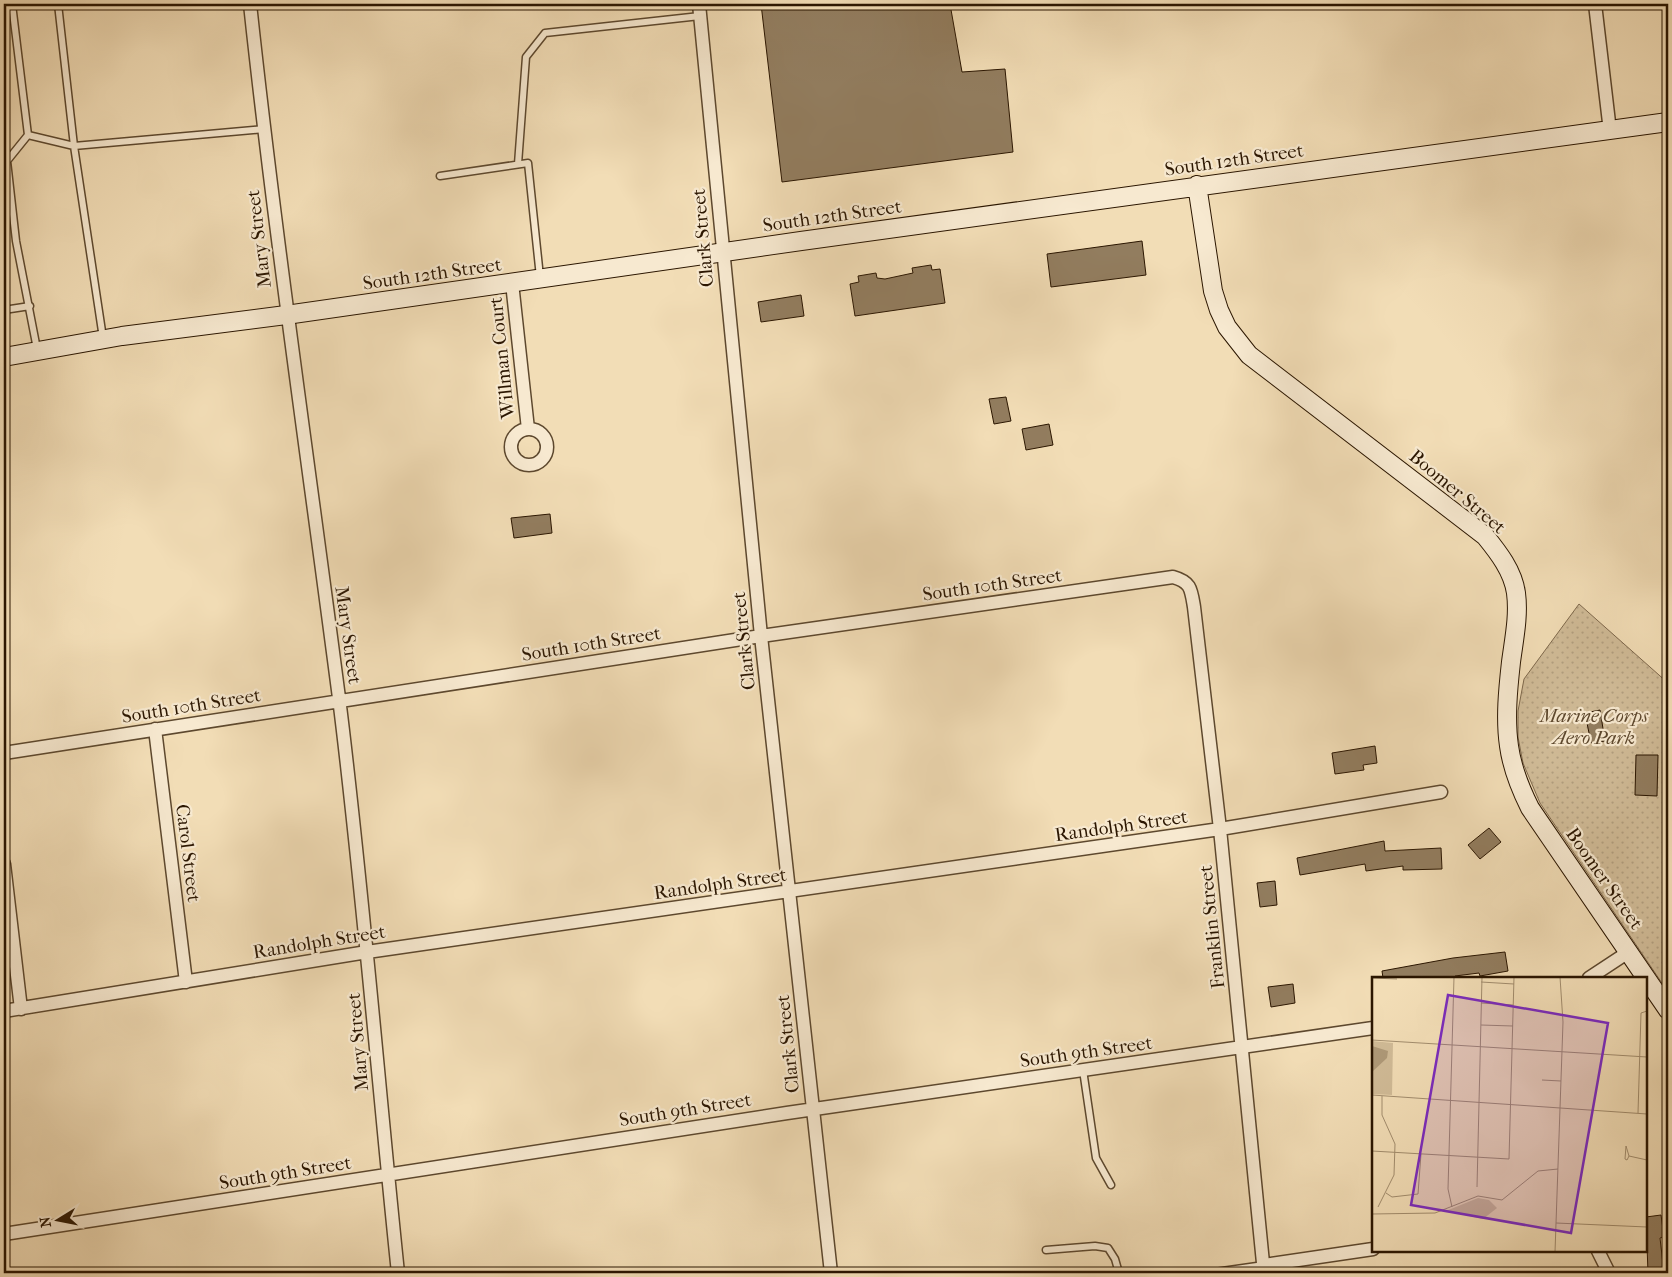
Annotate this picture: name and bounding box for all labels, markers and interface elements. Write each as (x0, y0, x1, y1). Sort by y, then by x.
street label: South 12th Street (1163, 139, 1305, 181)
street label: Mary Street (242, 188, 276, 289)
street label: Clark Street (688, 188, 718, 288)
street label: South 12th Street (761, 195, 903, 237)
street label: South 12th Street (361, 253, 503, 295)
street label: Willman Court (485, 296, 519, 421)
street label: Boomer Street (1405, 445, 1510, 539)
street label: South 10th Street (921, 564, 1063, 606)
street label: Mary Street (330, 585, 366, 686)
street label: Clark Street (728, 590, 760, 691)
street label: South 10th Street (520, 622, 662, 666)
street label: South 10th Street (120, 684, 262, 728)
park label: Marine Corps Aero Park (1538, 705, 1649, 749)
street label: Carol Street (171, 803, 205, 904)
street label: Randolph Street (1053, 806, 1189, 846)
street label: Boomer Street (1561, 824, 1647, 934)
street label: Randolph Street (652, 864, 788, 904)
street label: Franklin Street (1195, 864, 1229, 990)
street label: Randolph Street (251, 921, 387, 963)
inset map (1372, 977, 1647, 1252)
street label: Mary Street (343, 992, 373, 1092)
street label: Clark Street (772, 993, 804, 1094)
street label: South 9th Street (1019, 1032, 1154, 1072)
street label: South 9th Street (618, 1089, 753, 1131)
street label: South 9th Street (218, 1152, 353, 1194)
north arrow (32, 1194, 82, 1244)
text: N (36, 1215, 55, 1229)

